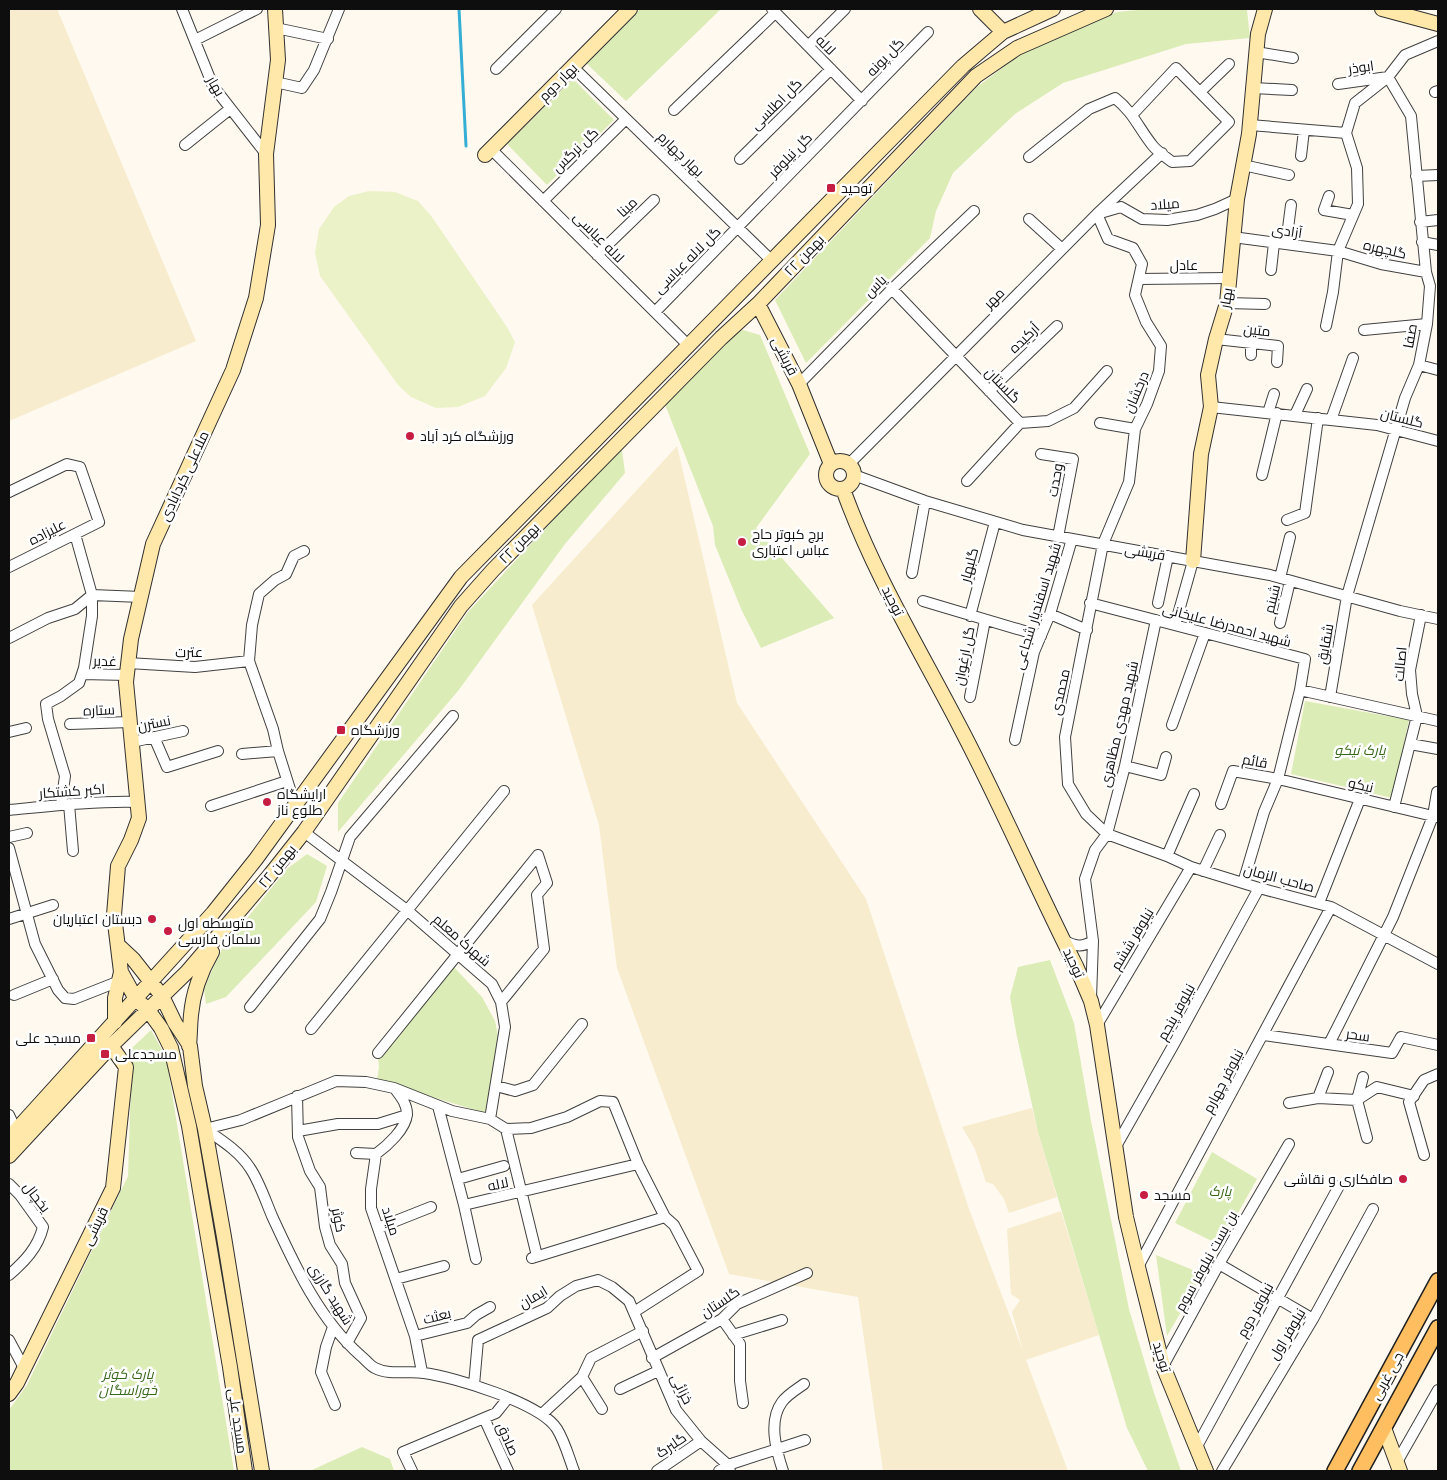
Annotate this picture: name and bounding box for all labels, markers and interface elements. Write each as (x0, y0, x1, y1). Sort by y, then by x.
street label: لاله (813, 32, 839, 58)
street label: گل پونه (863, 35, 908, 81)
street label: ابوذر (1346, 57, 1375, 77)
street label: بهار دوم (536, 60, 582, 106)
street label: بهار (203, 72, 228, 99)
street label: گل اطلسی (747, 75, 805, 133)
street label: گل نرگس (549, 124, 601, 176)
street label: بهار چهارم (653, 128, 707, 181)
street label: گل نیلوفر (764, 129, 815, 181)
place label: توحید (841, 180, 872, 196)
marker: توحید (825, 182, 837, 194)
street label: مینا (614, 194, 640, 220)
street label: میلاد (1150, 195, 1180, 213)
street label: لاله عباسی (570, 208, 628, 266)
street label: آزادی (1271, 221, 1303, 241)
street label: گل لاله عباسی (650, 223, 724, 297)
street label: ۲۲ بهمن (781, 231, 827, 279)
street label: گلچهره (1361, 236, 1408, 264)
street label: عادل (1170, 257, 1198, 274)
street label: یاس (861, 271, 890, 300)
street label: مهر (980, 284, 1008, 312)
street label: بهار (1216, 286, 1236, 311)
street label: اُرکیده (1006, 320, 1043, 356)
street label: متین (1243, 321, 1271, 339)
street label: صفا (1400, 323, 1420, 349)
street label: قریشی (769, 334, 801, 378)
street label: گلستان (982, 364, 1024, 406)
street label: درخشان (1120, 369, 1152, 415)
street label: گلستان (1379, 405, 1425, 431)
street label: ملاعلی کردابادی (156, 428, 212, 524)
place label: ورزشگاه کرد آباد (420, 428, 514, 444)
marker: ورزشگاه کرد آباد (404, 430, 416, 442)
street label: وحدت (1044, 462, 1066, 498)
street label: علیزاده (26, 516, 68, 548)
street label: ۲۲ بهمن (495, 519, 543, 567)
place label: برج کبوتر حاج عباس اعتباری (752, 526, 830, 558)
marker: برج کبوتر حاج عباس اعتباری (736, 536, 748, 548)
street label: شهید اسفندیار شجاعی (1010, 541, 1064, 671)
street label: قریشی (1123, 541, 1167, 563)
street label: گلبهار (956, 546, 981, 585)
street label: توحید (879, 583, 907, 619)
street label: شبنم (1261, 583, 1285, 616)
street label: شهید احمدرضا علیخانی (1161, 600, 1293, 650)
street label: شقایق (1314, 622, 1337, 666)
street label: گل ارغوان (950, 625, 978, 687)
street label: عترت (175, 644, 203, 660)
street label: اصالت (1391, 646, 1409, 682)
street label: غدیر (92, 653, 117, 669)
street label: شهید مهدی مظاهری (1097, 659, 1141, 789)
street label: محمدی (1047, 667, 1073, 717)
street label: ستاره (83, 701, 115, 719)
street label: نسترن (136, 712, 172, 734)
place label: ورزشگاه (351, 722, 400, 738)
marker: ورزشگاه (335, 724, 347, 736)
park label: پارک نیکو (1334, 742, 1387, 760)
street label: قائم (1241, 751, 1269, 773)
street label: نیکو (1347, 774, 1375, 796)
street label: اکبر کشتکار (37, 781, 106, 801)
place label: ارایشگاه طلوع ناز (276, 786, 326, 819)
marker: ارایشگاه طلوع ناز (261, 796, 273, 808)
street label: ۲۲ بهمن (255, 841, 299, 891)
street label: صاحب الزمان (1242, 861, 1316, 895)
street label: نیلوفر ششم (1107, 905, 1158, 974)
place label: دبستان اعتباریان (53, 911, 142, 927)
street label: شهرک معلم (429, 911, 494, 971)
marker: دبستان اعتباریان (146, 913, 158, 925)
place label: متوسطه اول سلمان فارسی (178, 915, 261, 947)
marker: متوسطه اول سلمان فارسی (162, 925, 174, 937)
street label: توحید (1060, 945, 1088, 981)
street label: نیلوفر پنجم (1154, 981, 1200, 1044)
street label: سحر (1344, 1025, 1371, 1045)
place label: مسجد علی (16, 1030, 81, 1046)
marker: مسجد علی (85, 1032, 97, 1044)
place label: مسجدعلی (115, 1046, 177, 1062)
street label: نیلوفر چهارم (1199, 1046, 1248, 1117)
marker: مسجدعلی (99, 1048, 111, 1060)
place label: صافکاری و نقاشی (1284, 1171, 1393, 1187)
marker: صافکاری و نقاشی (1397, 1173, 1409, 1185)
street label: لاله (486, 1174, 510, 1194)
street label: یخچال (19, 1179, 54, 1217)
park label: پارک (1209, 1183, 1233, 1201)
place label: مسجد (1154, 1187, 1191, 1203)
marker: مسجد (1138, 1189, 1150, 1201)
street label: قریشی (79, 1204, 111, 1248)
street label: کوثر (329, 1205, 349, 1234)
street label: میلاد (379, 1205, 403, 1237)
street label: بن بست نیلوفر سوم (1172, 1208, 1242, 1315)
street label: شهید گارزی (306, 1260, 356, 1328)
street label: نیلوفر دوم (1234, 1280, 1278, 1341)
street label: ایمان (516, 1282, 550, 1312)
street label: گلستان (698, 1283, 742, 1321)
street label: بعثت (421, 1305, 453, 1327)
street label: نیلوفر اول (1265, 1305, 1309, 1363)
street label: توحید (1150, 1340, 1174, 1375)
street label: جی غربی (1367, 1349, 1407, 1403)
park label: پارک کوثر خوراسگان (99, 1366, 158, 1399)
street label: خزائی (668, 1371, 696, 1407)
street label: مسجد علی (226, 1387, 250, 1455)
street label: صادق (493, 1420, 522, 1458)
street label: گلبرگ (653, 1429, 689, 1461)

